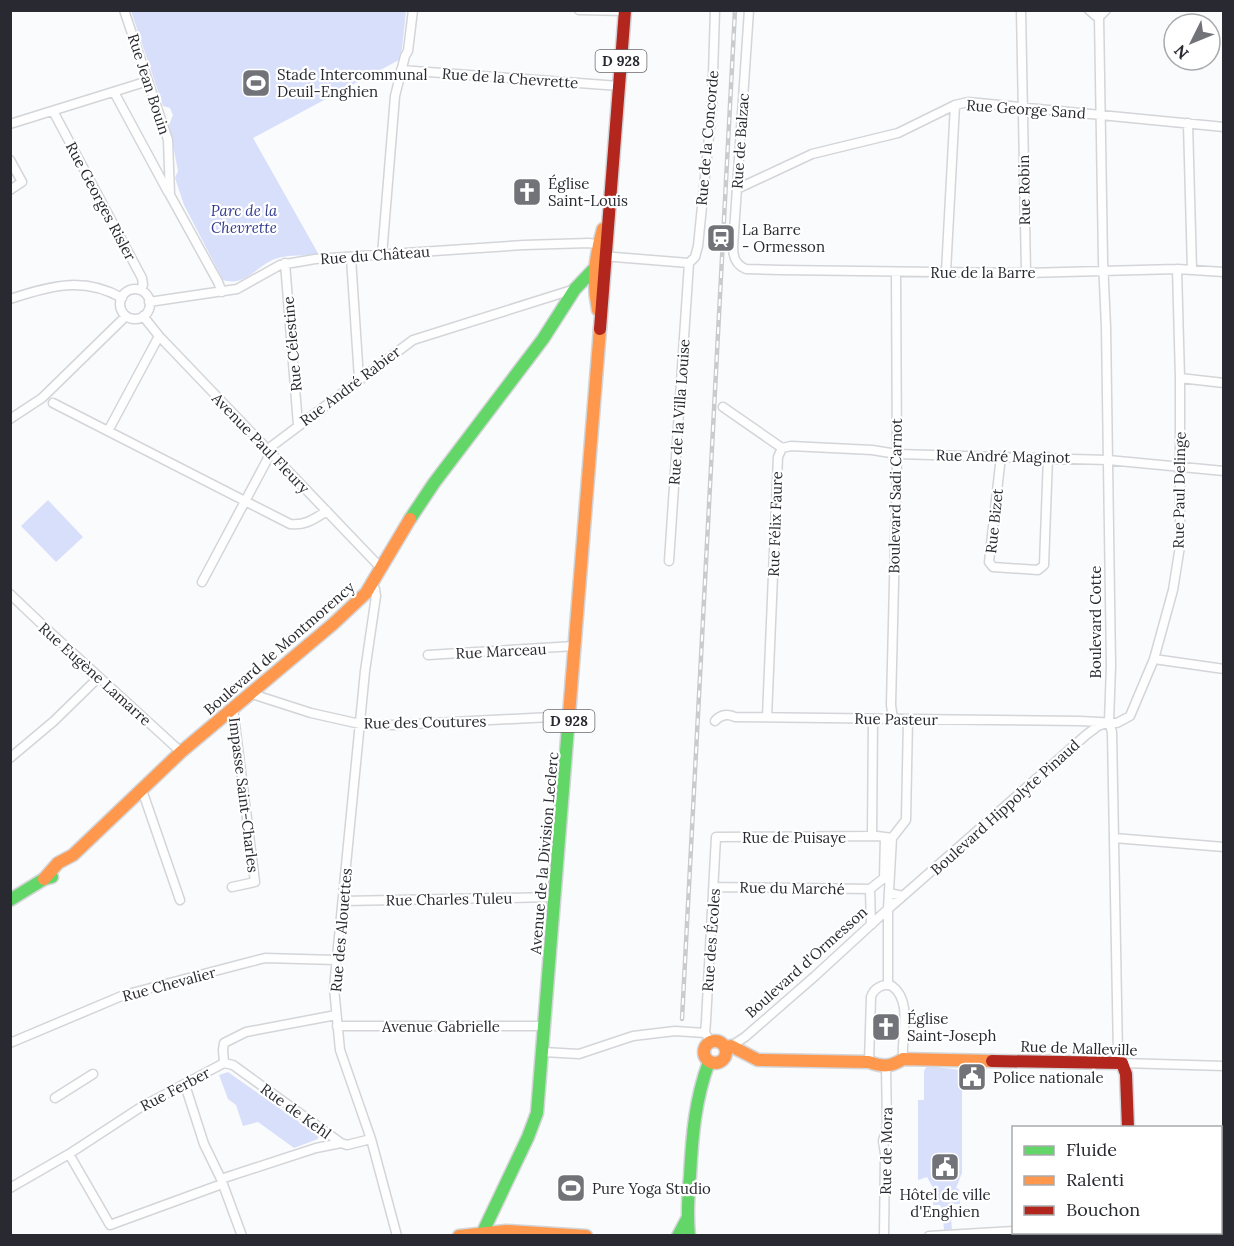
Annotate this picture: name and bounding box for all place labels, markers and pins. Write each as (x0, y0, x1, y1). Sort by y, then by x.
place label: Stade Intercommunal Deuil-Enghien (277, 65, 428, 101)
sports icon: Stade Intercommunal Deuil-Enghien (240, 67, 272, 99)
place label: Église Saint-Louis (548, 174, 628, 210)
church icon: Église Saint-Louis (511, 176, 543, 208)
place label: La Barre - Ormesson (742, 220, 825, 256)
station icon: La Barre - Ormesson (705, 222, 737, 254)
place label: Église Saint-Joseph (907, 1009, 996, 1045)
church icon: Église Saint-Joseph (870, 1011, 902, 1043)
public building icon: Police nationale (956, 1061, 988, 1093)
place label: Police nationale (993, 1068, 1104, 1087)
public building icon: Hôtel de ville d'Enghien (929, 1151, 961, 1183)
sports icon: Pure Yoga Studio (555, 1172, 587, 1204)
place label: Pure Yoga Studio (592, 1179, 711, 1198)
place label: Hôtel de ville d'Enghien (899, 1185, 991, 1221)

